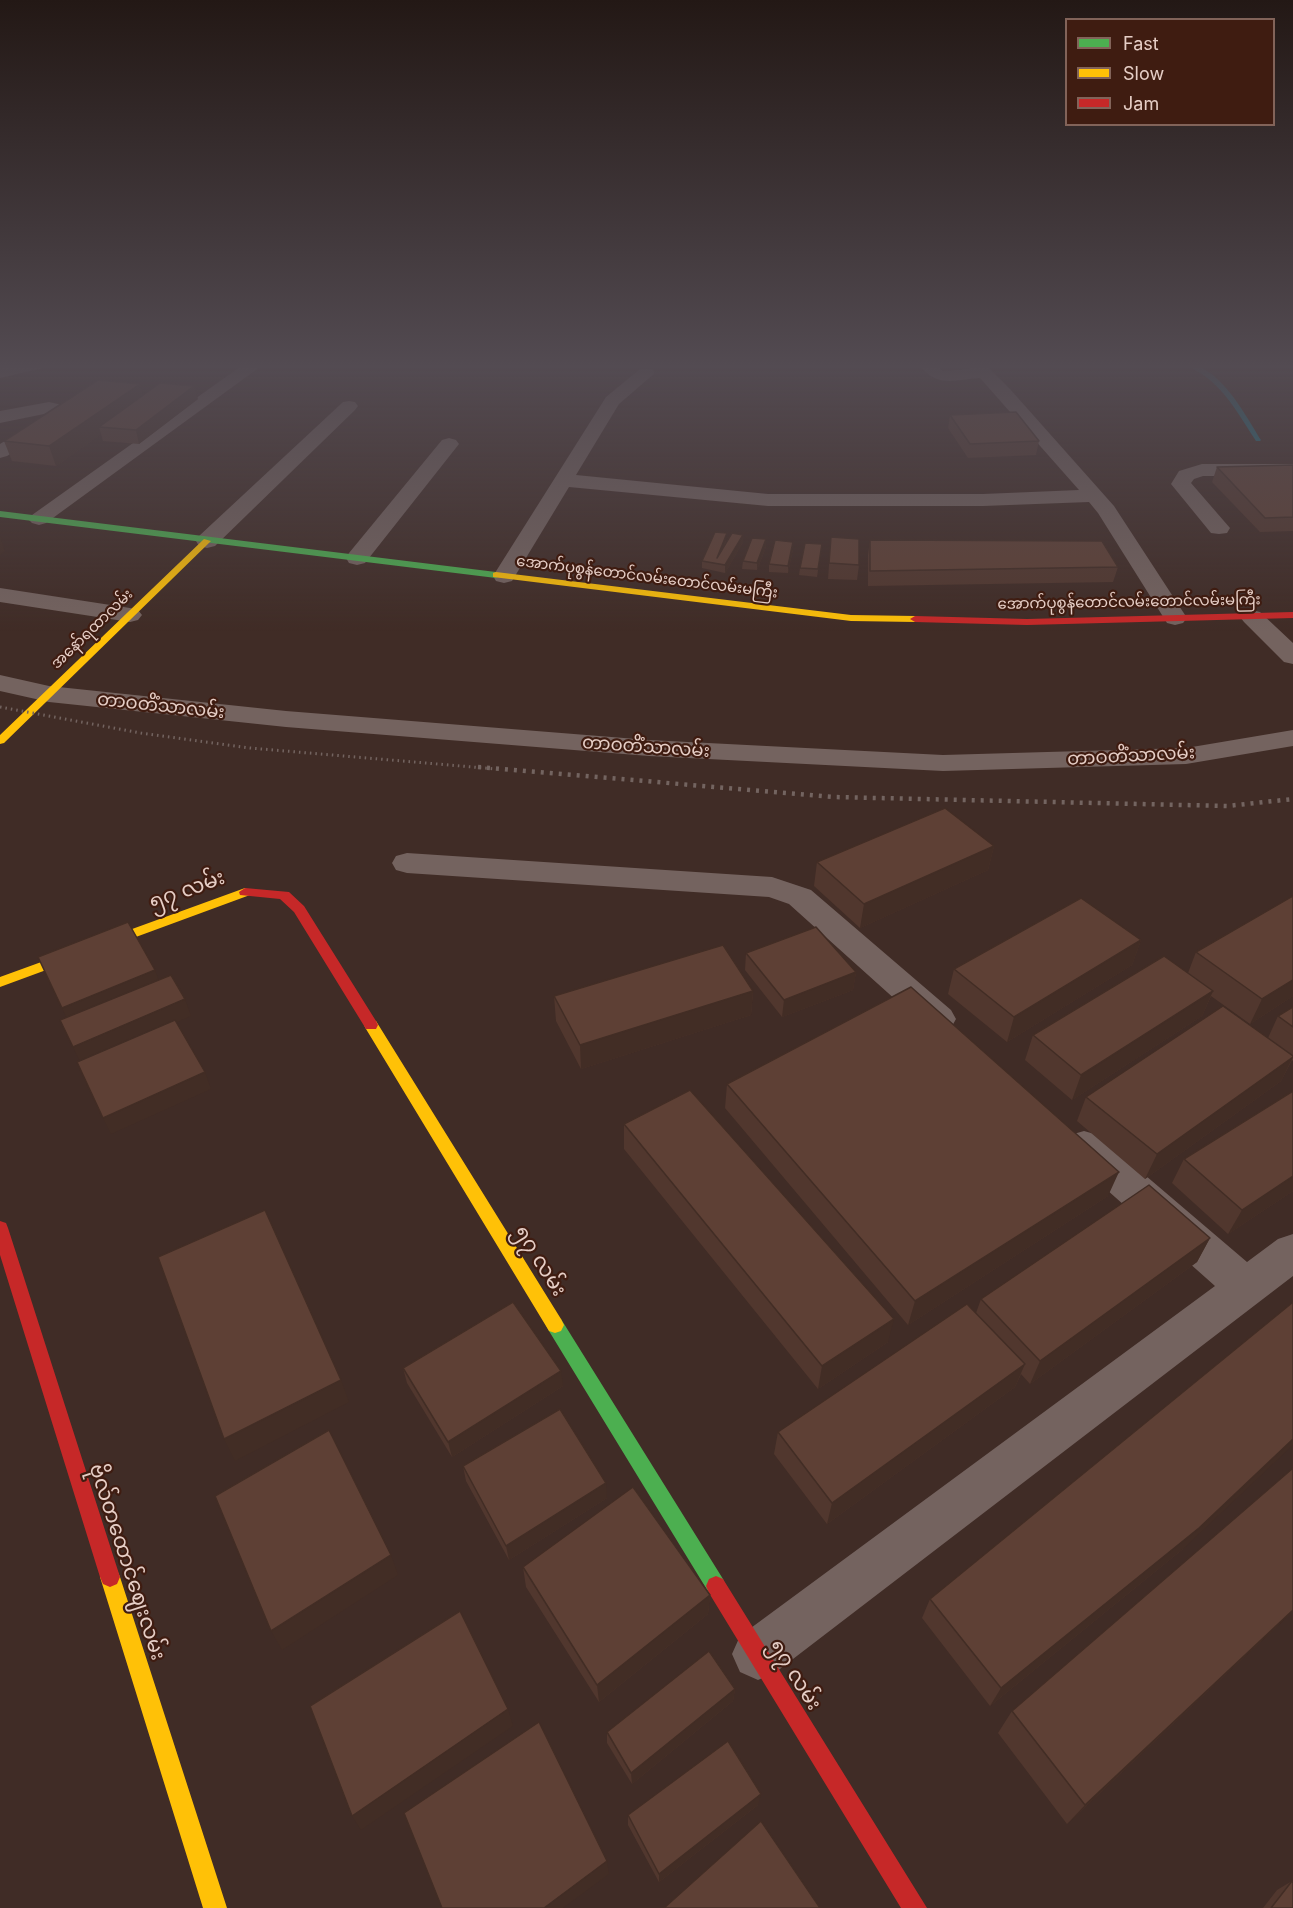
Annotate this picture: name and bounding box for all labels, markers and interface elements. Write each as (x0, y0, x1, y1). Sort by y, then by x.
legend (1065, 18, 1275, 126)
text: Fast (1123, 33, 1159, 54)
text: Slow (1123, 63, 1164, 84)
text: Jam (1123, 93, 1159, 114)
street label: အောက်ပုစွန်တောင်လမ်းတောင်လမ်းမကြီး (515, 552, 779, 602)
street label: အနော်ရထာလမ်း (47, 585, 137, 673)
street label: အောက်ပုစွန်တောင်လမ်းတောင်လမ်းမကြီး (997, 591, 1261, 613)
street label: တာဝတိံသာလမ်း (96, 689, 226, 723)
street label: တာဝတိံသာလမ်း (581, 732, 711, 762)
street label: တာဝတိံသာလမ်း (1067, 742, 1195, 770)
street label: ၅၇ လမ်း (146, 865, 228, 915)
street label: ၅၇ လမ်း (508, 1221, 572, 1301)
street label: ဗိုလ်တထောင်ဈေးလမ်း (83, 1461, 171, 1663)
street label: ၅၇ လမ်း (763, 1635, 827, 1715)

